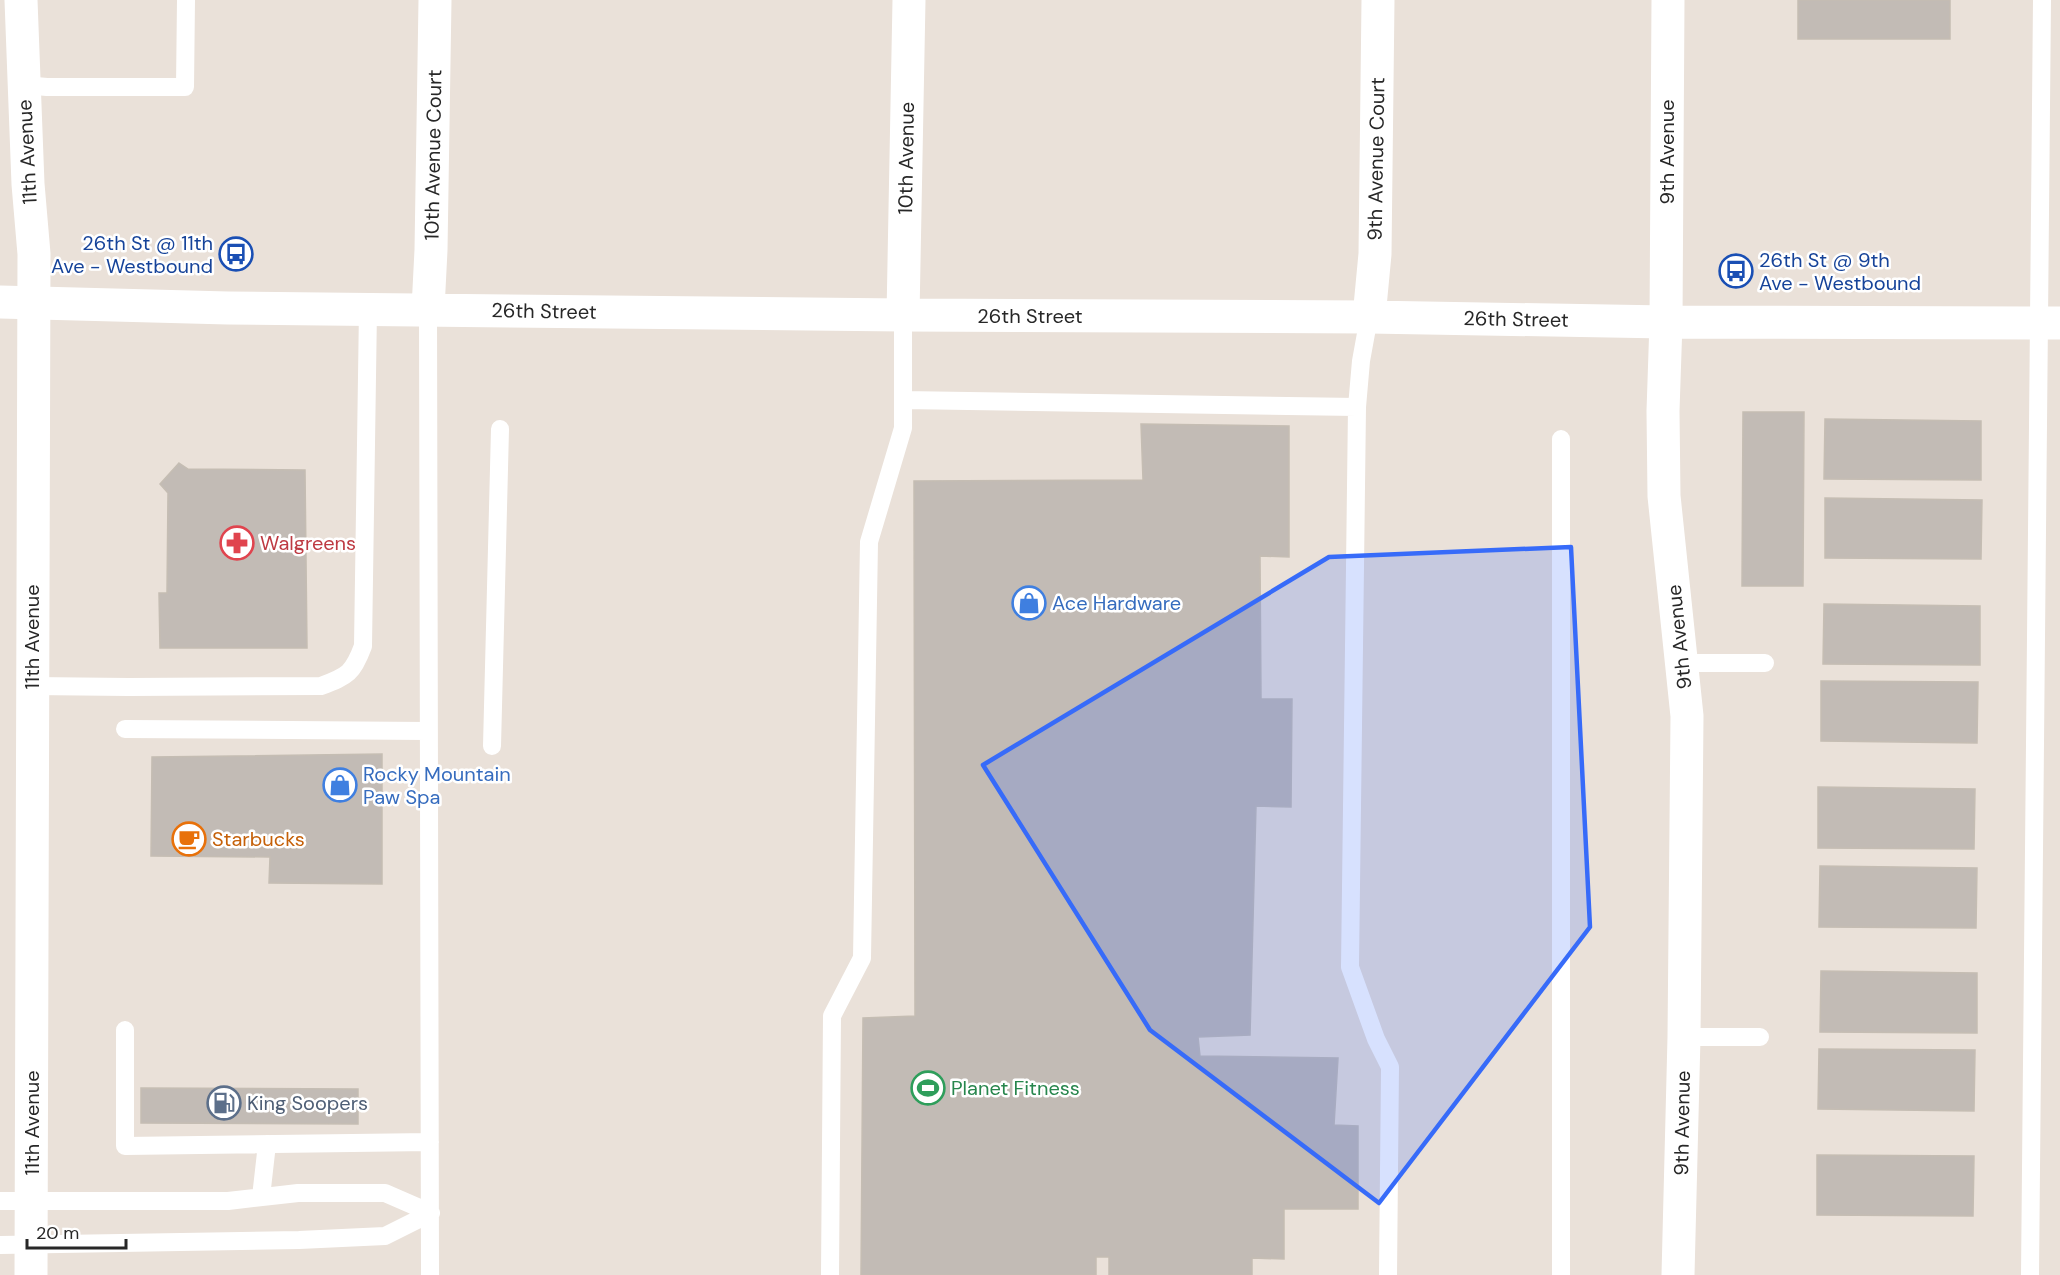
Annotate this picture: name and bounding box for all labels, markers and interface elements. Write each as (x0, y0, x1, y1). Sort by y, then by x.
street label: 10th Avenue Court (419, 69, 447, 241)
street label: 9th Avenue Court (1362, 77, 1390, 241)
street label: 11th Avenue (11, 99, 43, 205)
street label: 9th Avenue (1654, 99, 1680, 205)
street label: 10th Avenue (892, 102, 920, 214)
place label: 26th St @ 11th Ave - Westbound (51, 230, 213, 279)
bus stop icon: 26th St @ 11th Ave - Westbound (218, 236, 254, 272)
place label: 26th St @ 9th Ave - Westbound (1759, 247, 1921, 296)
bus stop icon: 26th St @ 9th Ave - Westbound (1718, 253, 1754, 289)
street label: 26th Street (491, 297, 597, 325)
street label: 26th Street (977, 303, 1083, 329)
street label: 26th Street (1463, 305, 1569, 333)
pharmacy icon: Walgreens (219, 525, 255, 561)
place label: Walgreens (260, 530, 356, 556)
street label: 9th Avenue (1661, 583, 1697, 691)
street label: 11th Avenue (19, 584, 45, 690)
shop icon: Ace Hardware (1011, 585, 1047, 621)
place label: Ace Hardware (1052, 590, 1181, 616)
place label: Rocky Mountain Paw Spa (363, 761, 511, 810)
shop icon: Rocky Mountain Paw Spa (322, 767, 358, 803)
cafe icon: Starbucks (171, 821, 207, 857)
place label: Starbucks (212, 826, 305, 852)
street label: 11th Avenue (19, 1070, 45, 1176)
sports icon: Planet Fitness (910, 1070, 946, 1106)
street label: 9th Avenue (1668, 1070, 1696, 1176)
place label: Planet Fitness (951, 1075, 1080, 1101)
fuel station icon: King Soopers (206, 1085, 242, 1121)
place label: King Soopers (247, 1090, 368, 1116)
scale bar (27, 1212, 126, 1250)
text: 20 m (36, 1221, 79, 1245)

